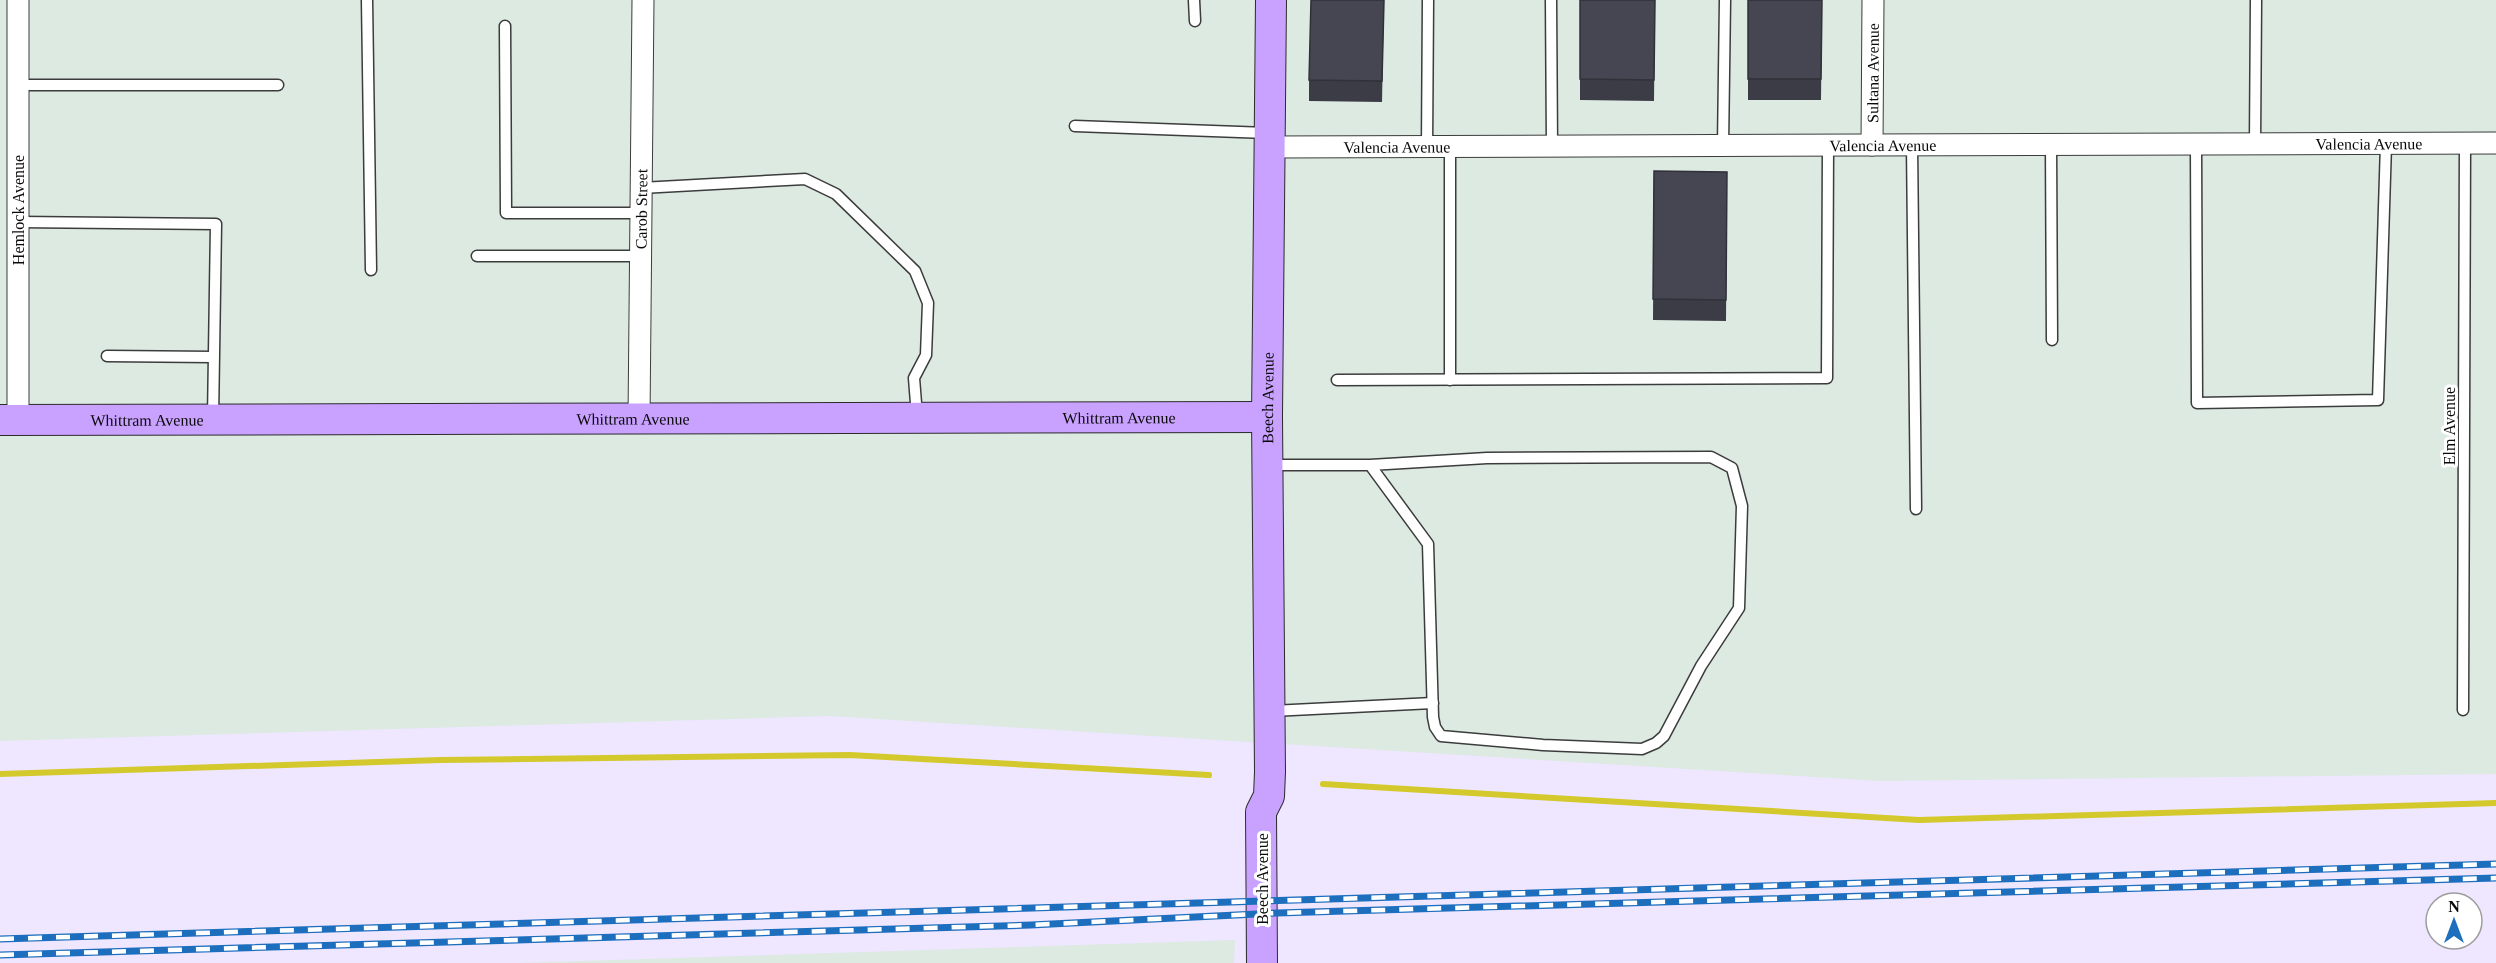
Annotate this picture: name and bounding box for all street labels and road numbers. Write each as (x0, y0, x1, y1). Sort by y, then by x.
street label: Sultana Avenue (1864, 23, 1882, 123)
street label: Valencia Avenue (2316, 135, 2422, 153)
street label: Valencia Avenue (1830, 137, 1936, 154)
street label: Valencia Avenue (1344, 138, 1450, 156)
street label: Hemlock Avenue (10, 155, 27, 265)
street label: Carob Street (633, 168, 650, 249)
street label: Beech Avenue (1259, 352, 1277, 444)
street label: Elm Avenue (2441, 387, 2458, 465)
street label: Whittram Avenue (1062, 409, 1176, 426)
street label: Whittram Avenue (576, 410, 690, 428)
street label: Whittram Avenue (90, 412, 204, 429)
street label: Beech Avenue (1254, 833, 1271, 925)

